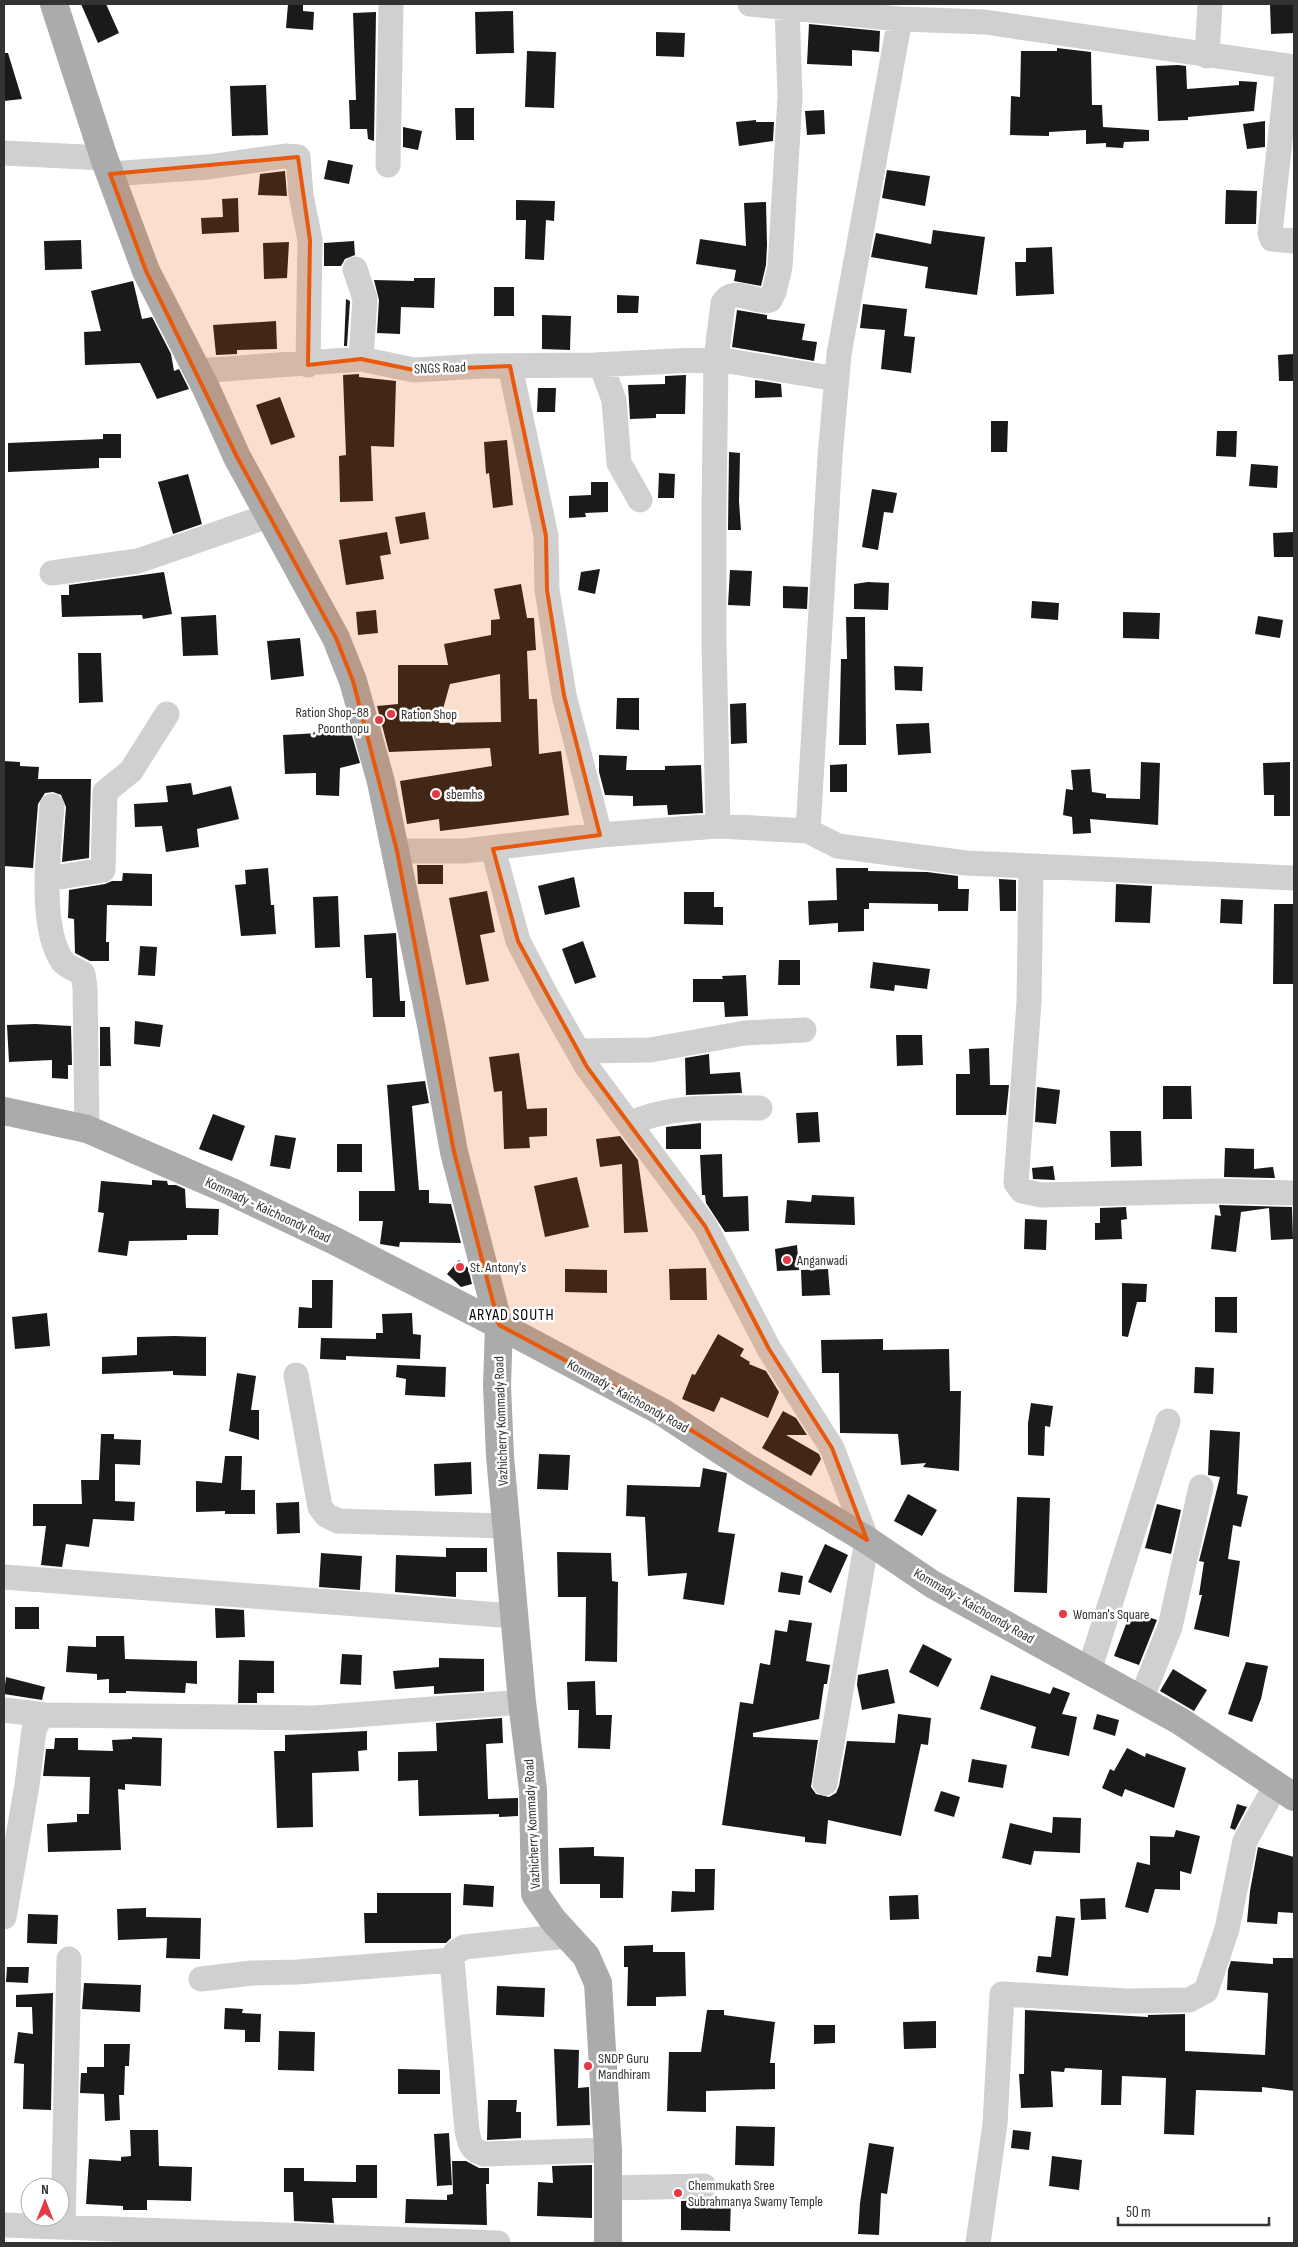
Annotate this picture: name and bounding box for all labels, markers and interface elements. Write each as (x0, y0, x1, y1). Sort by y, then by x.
street label: SNGS Road (414, 359, 466, 377)
place label: Ration Shop-88 , Poonthopu (295, 704, 369, 737)
place label: Ration Shop (401, 706, 457, 723)
marker: Ration Shop (385, 708, 397, 720)
marker: Ration Shop-88 , Poonthopu (373, 714, 385, 726)
place label: sbemhs (446, 786, 482, 803)
marker: sbemhs (430, 788, 442, 800)
street label: Kommady - Kaichoondy Road (203, 1173, 334, 1247)
place label: Anganwadi (796, 1252, 848, 1269)
marker: Anganwadi (781, 1254, 793, 1266)
place label: St. Antony's (470, 1259, 526, 1276)
marker: St. Antony's (454, 1261, 466, 1273)
district label: ARYAD SOUTH (468, 1306, 555, 1325)
street label: Vazhicherry Kommady Road (490, 1356, 512, 1486)
street label: Kommady - Kaichoondy Road (564, 1356, 692, 1437)
street label: Kommady - Kaichoondy Road (911, 1565, 1037, 1648)
place label: Woman's Square (1073, 1606, 1149, 1623)
marker: Woman's Square (1057, 1608, 1069, 1620)
street label: Vazhicherry Kommady Road (520, 1759, 544, 1889)
place label: SNDP Guru Mandhiram (598, 2050, 650, 2083)
marker: SNDP Guru Mandhiram (582, 2060, 594, 2072)
north arrow (20, 2177, 70, 2227)
place label: Chemmukath Sree Subrahmanya Swamy Temple (688, 2177, 823, 2210)
text: N (41, 2181, 49, 2198)
marker: Chemmukath Sree Subrahmanya Swamy Temple (672, 2187, 684, 2199)
scale bar (1118, 2194, 1269, 2226)
text: 50 m (1126, 2203, 1151, 2222)

